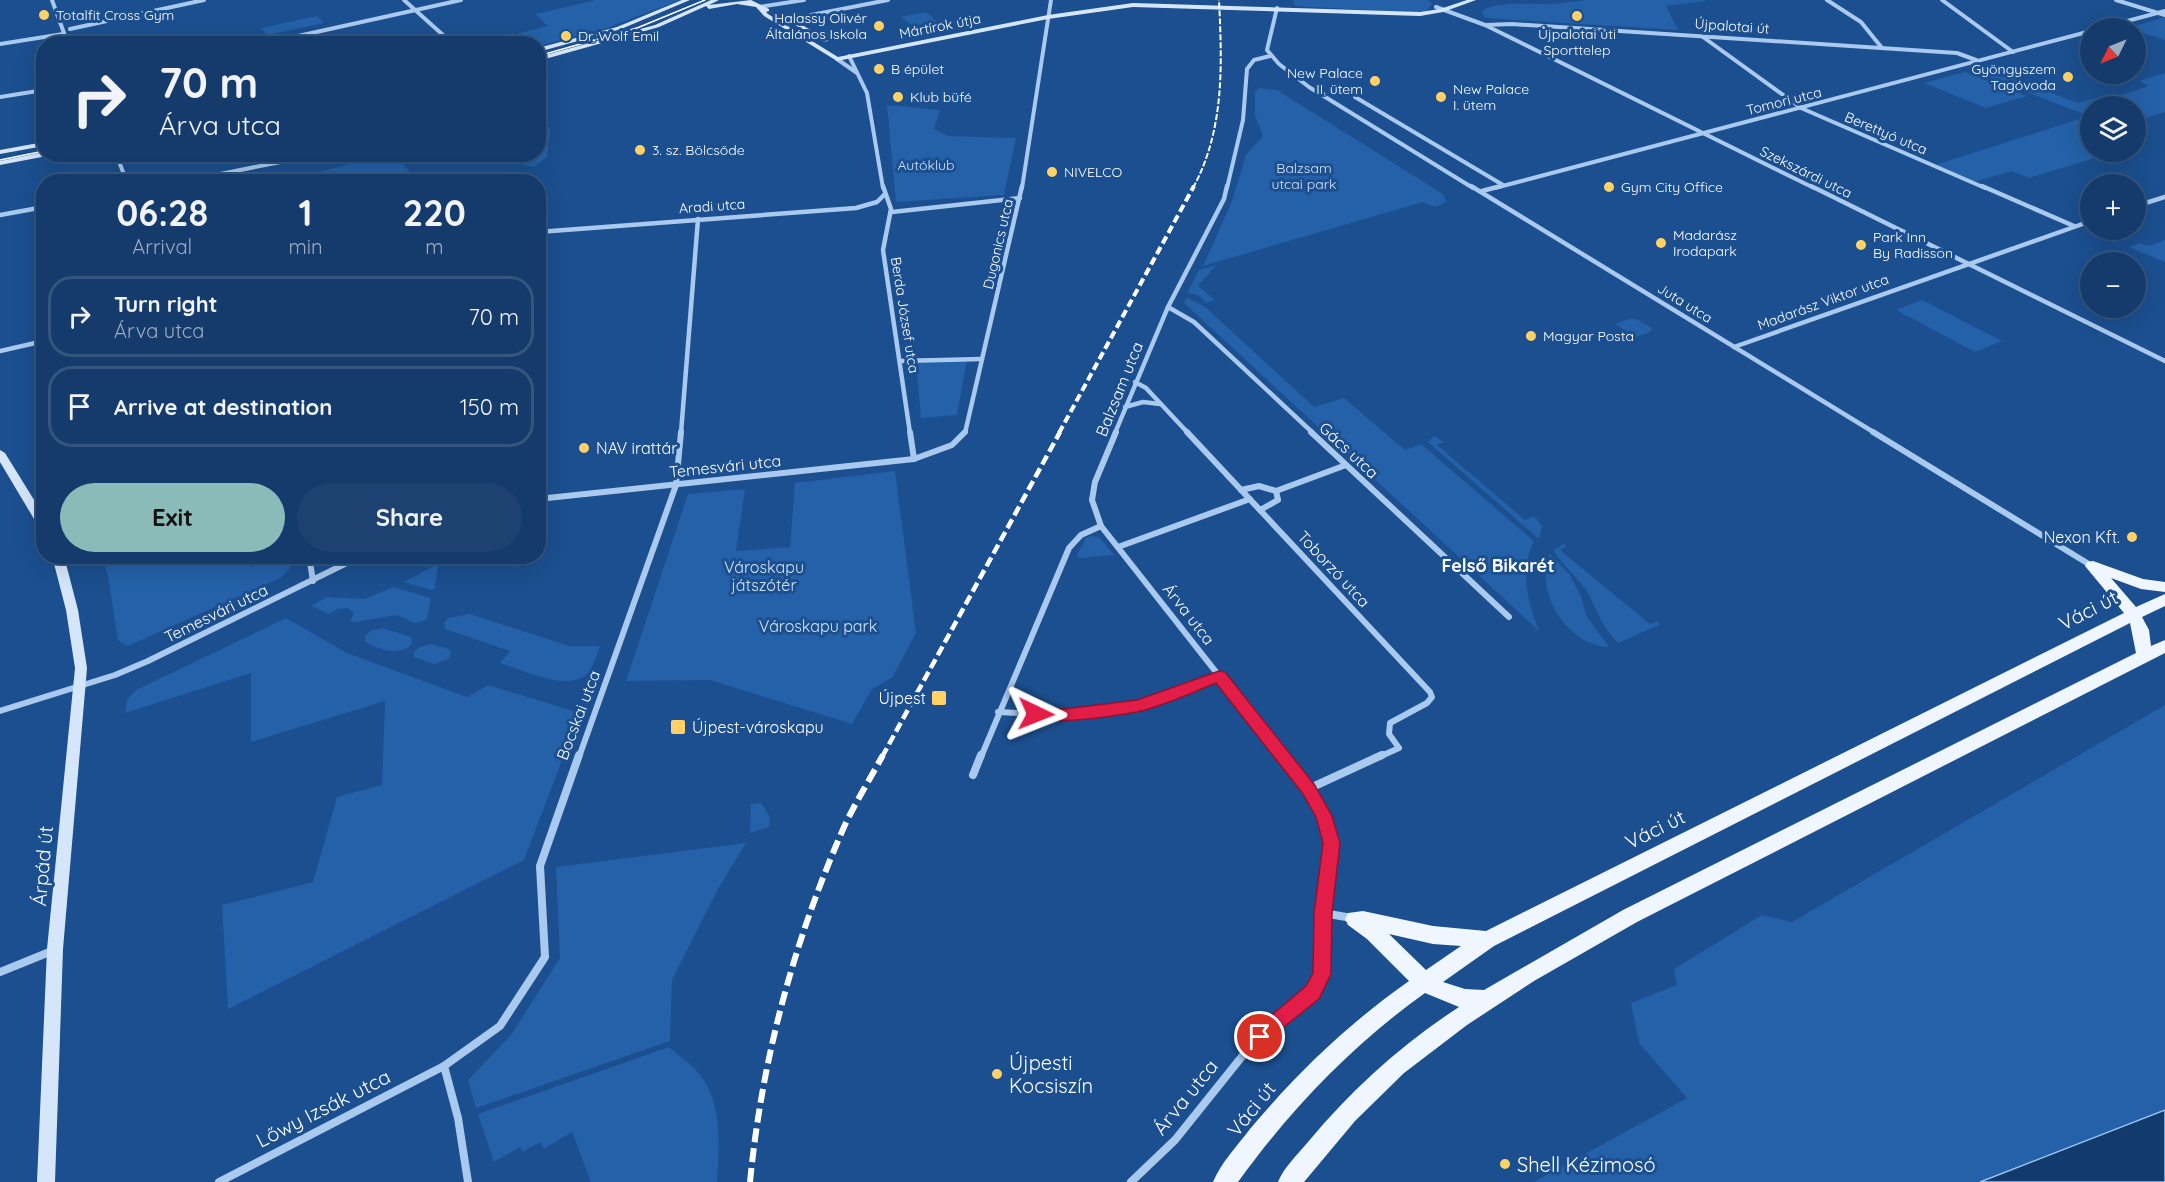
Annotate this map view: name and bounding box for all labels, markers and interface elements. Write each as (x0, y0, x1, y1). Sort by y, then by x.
place label: Totalfit Cross Gym (56, 6, 174, 24)
marker: Totalfit Cross Gym (37, 8, 51, 22)
place label: Halassy Olivér Általános Iskola (765, 9, 868, 43)
street label: Mártírok útja (898, 9, 982, 43)
marker: Újpalotai úti Sporttelep (1570, 9, 1584, 23)
street label: Újpalotai út (1694, 14, 1770, 38)
north arrow (2080, 18, 2146, 84)
map controls (2080, 18, 2146, 318)
marker: Halassy Olivér Általános Iskola (872, 19, 886, 33)
place label: Újpalotai úti Sporttelep (1538, 25, 1616, 59)
place label: Dr. Wolf Emil (578, 27, 659, 45)
marker: Dr. Wolf Emil (559, 29, 573, 43)
text: 70 m (159, 56, 258, 109)
icon: right (60, 60, 138, 138)
place label: B épület (891, 60, 944, 78)
place label: Gyöngyszem Tagóvoda (1971, 60, 2056, 94)
marker: B épület (872, 62, 886, 76)
place label: New Palace II. ütem (1287, 64, 1363, 98)
marker: Gyöngyszem Tagóvoda (2061, 70, 2075, 84)
marker: New Palace II. ütem (1368, 74, 1382, 88)
place label: New Palace I. ütem (1453, 80, 1529, 114)
street label: Tomori utca (1744, 83, 1824, 119)
place label: Klub büfé (910, 88, 972, 106)
marker: Klub büfé (891, 90, 905, 104)
marker: New Palace I. ütem (1434, 90, 1448, 104)
button: layers (2080, 96, 2146, 162)
text: Árva utca (159, 108, 281, 142)
street label: Berettyó utca (1842, 108, 1930, 158)
place label: 3. sz. Bölcsőde (652, 141, 745, 159)
street label: Szekszárdi utca (1757, 142, 1855, 202)
marker: 3. sz. Bölcsőde (633, 143, 647, 157)
park label: Autóklub (897, 156, 955, 174)
park label: Balzsam utcai park (1271, 159, 1337, 193)
place label: NIVELCO (1064, 163, 1122, 181)
marker: NIVELCO (1045, 165, 1059, 179)
button: + (2080, 174, 2146, 240)
place label: Gym City Office (1621, 178, 1723, 196)
marker: Gym City Office (1602, 180, 1616, 194)
text: 06:28 (116, 190, 208, 235)
text: 1 (298, 190, 312, 235)
text: 220 (403, 190, 466, 235)
street label: Aradi utca (678, 195, 746, 217)
street label: Dugonics utca (979, 197, 1017, 291)
place label: Madarász Irodapark (1673, 226, 1737, 260)
place label: Park Inn By Radisson (1873, 228, 1953, 262)
text: Arrival (132, 234, 192, 259)
text: min (288, 234, 323, 259)
text: m (425, 234, 443, 259)
marker: Madarász Irodapark (1654, 236, 1668, 250)
marker: Park Inn By Radisson (1854, 238, 1868, 252)
button: − (2080, 252, 2146, 318)
street label: Berda József utca (887, 255, 923, 375)
street label: Madarász Viktor utca (1755, 270, 1891, 334)
street label: Juta utca (1654, 279, 1716, 327)
text: Turn right (114, 290, 218, 318)
icon: right (63, 300, 96, 333)
text: 70 m (469, 303, 519, 331)
text: Árva utca (114, 318, 204, 343)
place label: Magyar Posta (1543, 327, 1634, 345)
marker: Magyar Posta (1524, 329, 1538, 343)
street label: Balzsam utca (1091, 339, 1147, 439)
icon: arrive (63, 390, 96, 423)
text: Arrive at destination (114, 393, 332, 421)
text: 150 m (460, 393, 519, 421)
street label: Gács utca (1315, 418, 1383, 482)
place label: NAV irattár (596, 438, 677, 458)
marker: NAV irattár (577, 441, 591, 455)
street label: Temesvári utca (668, 450, 782, 482)
button: Exit (60, 483, 285, 552)
button: Share (297, 483, 522, 552)
street label: Toborzó utca (1294, 527, 1374, 611)
place label: Nexon Kft. (2044, 527, 2120, 547)
marker: Nexon Kft. (2125, 530, 2139, 544)
district label: Felső Bikarét (1441, 554, 1555, 577)
park label: Városkapu játszótér (724, 557, 804, 595)
street label: Temesvári utca (161, 579, 271, 647)
street label: Árva utca (1159, 579, 1219, 649)
street label: Váci út (2054, 584, 2122, 636)
park label: Városkapu park (759, 616, 877, 636)
street label: Bocskai utca (552, 667, 604, 763)
position arrow (1004, 682, 1068, 746)
place label: Újpest (879, 688, 926, 708)
marker: Újpest (930, 689, 948, 707)
place label: Újpest-városkapu (692, 717, 824, 737)
marker: Újpest-városkapu (669, 718, 687, 736)
street label: Váci út (1621, 804, 1689, 854)
street label: Árpád út (26, 825, 58, 907)
pin (1234, 1011, 1285, 1062)
icon: arrive (1243, 1020, 1276, 1053)
place label: Újpesti Kocsiszín (1009, 1050, 1093, 1098)
street label: Árva utca (1147, 1054, 1223, 1140)
street label: Lőwy Izsák utca (252, 1063, 394, 1153)
marker: Újpesti Kocsiszín (990, 1067, 1004, 1081)
street label: Váci út (1221, 1076, 1281, 1142)
place label: Shell Kézimosó (1517, 1152, 1656, 1177)
marker: Shell Kézimosó (1498, 1157, 1512, 1171)

